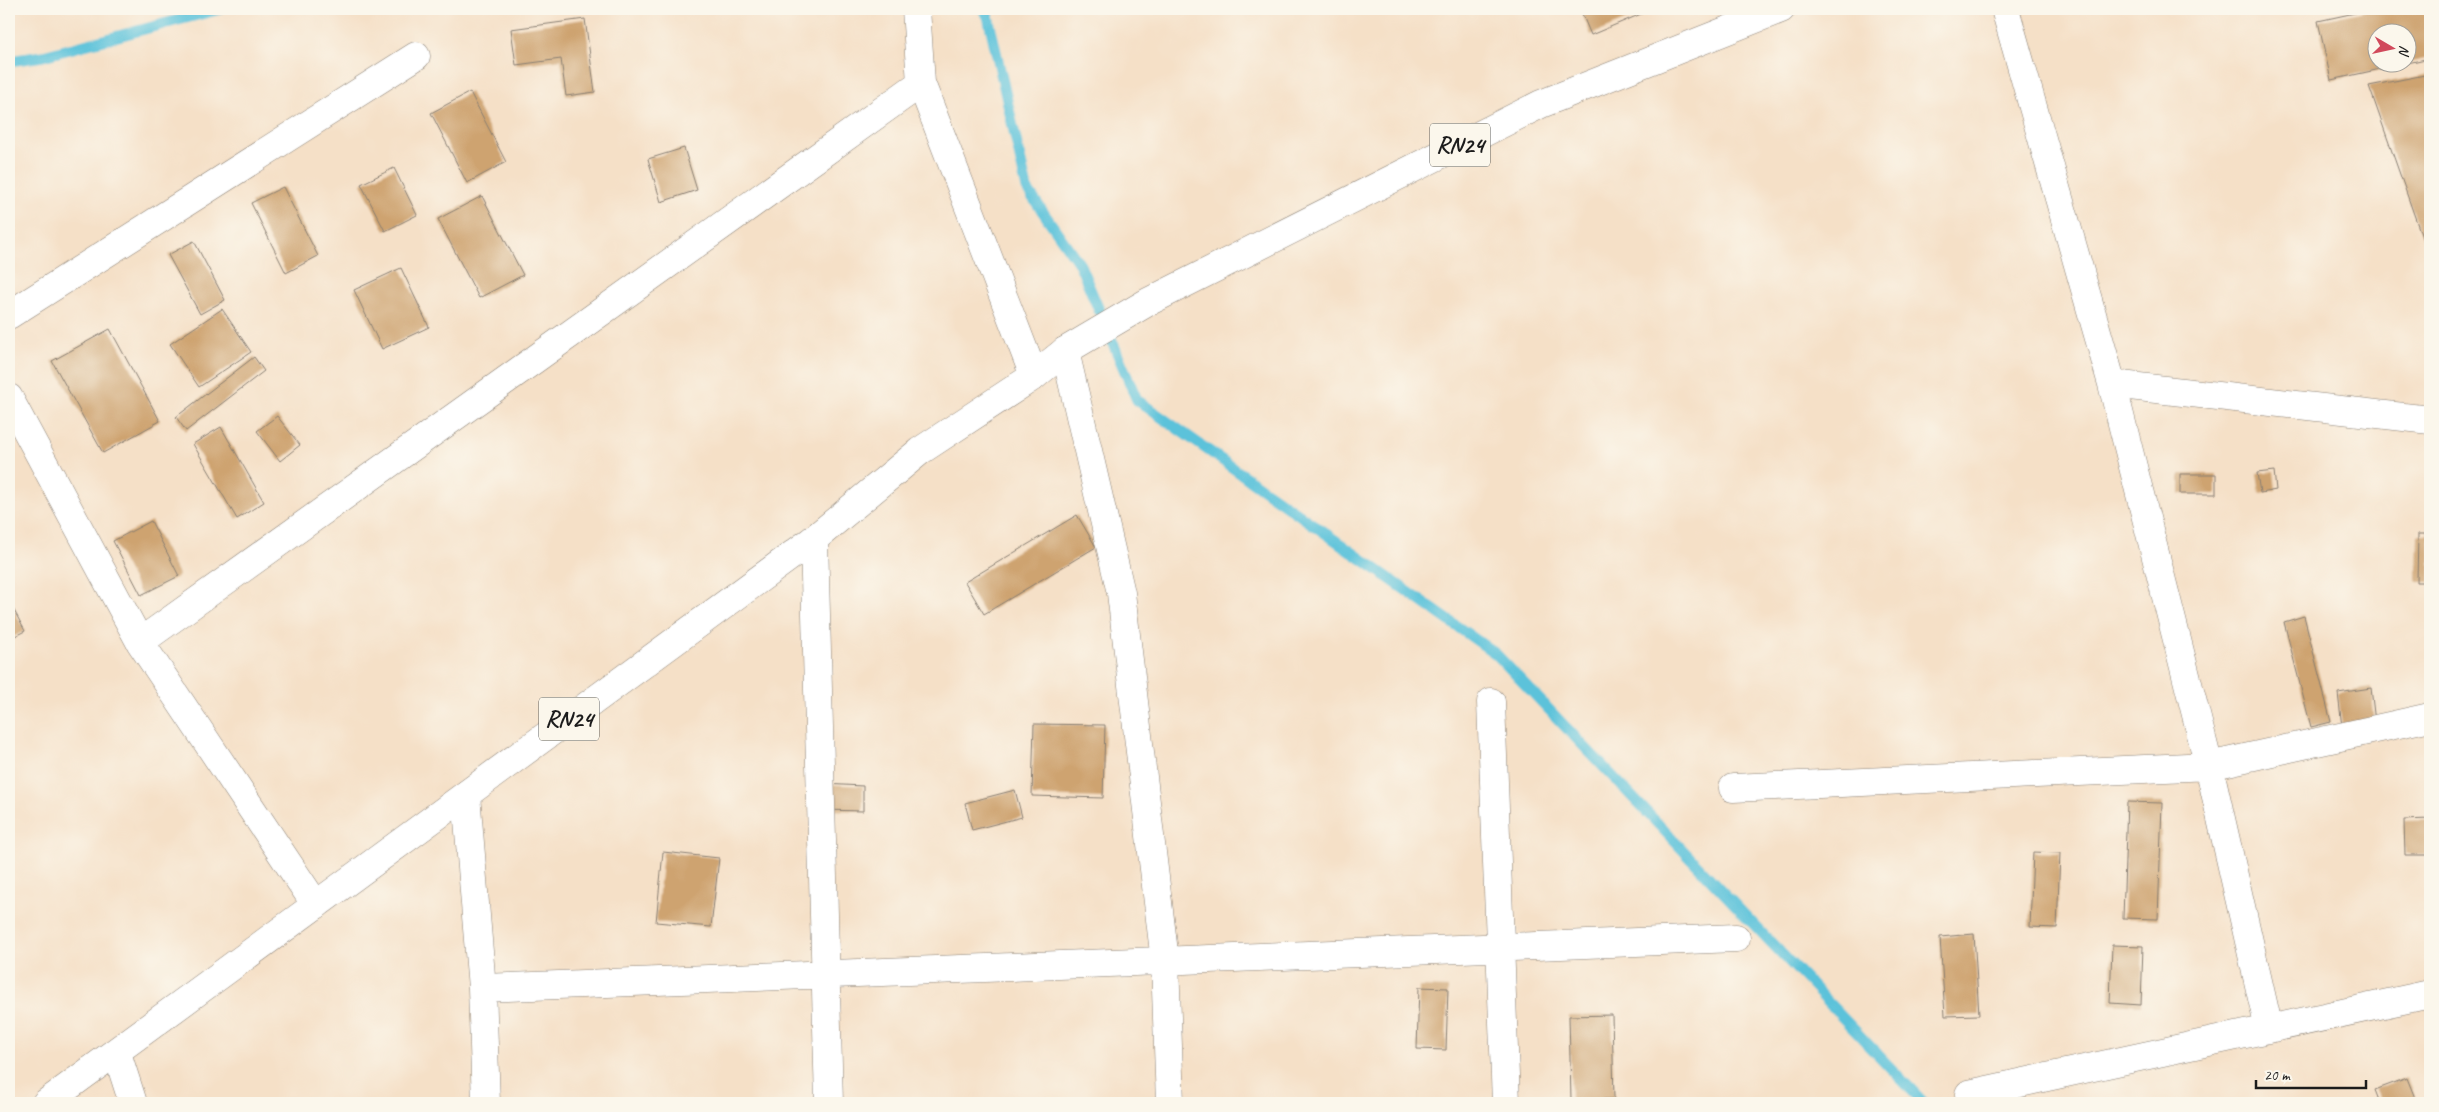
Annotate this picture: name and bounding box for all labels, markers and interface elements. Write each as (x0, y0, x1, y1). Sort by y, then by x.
north arrow (2366, 22, 2416, 72)
text: N (2395, 44, 2413, 58)
road number: RN24 (1430, 124, 1490, 166)
road number: RN24 (539, 698, 599, 741)
scale bar (2256, 1057, 2366, 1089)
text: 20 m (2264, 1066, 2291, 1085)

